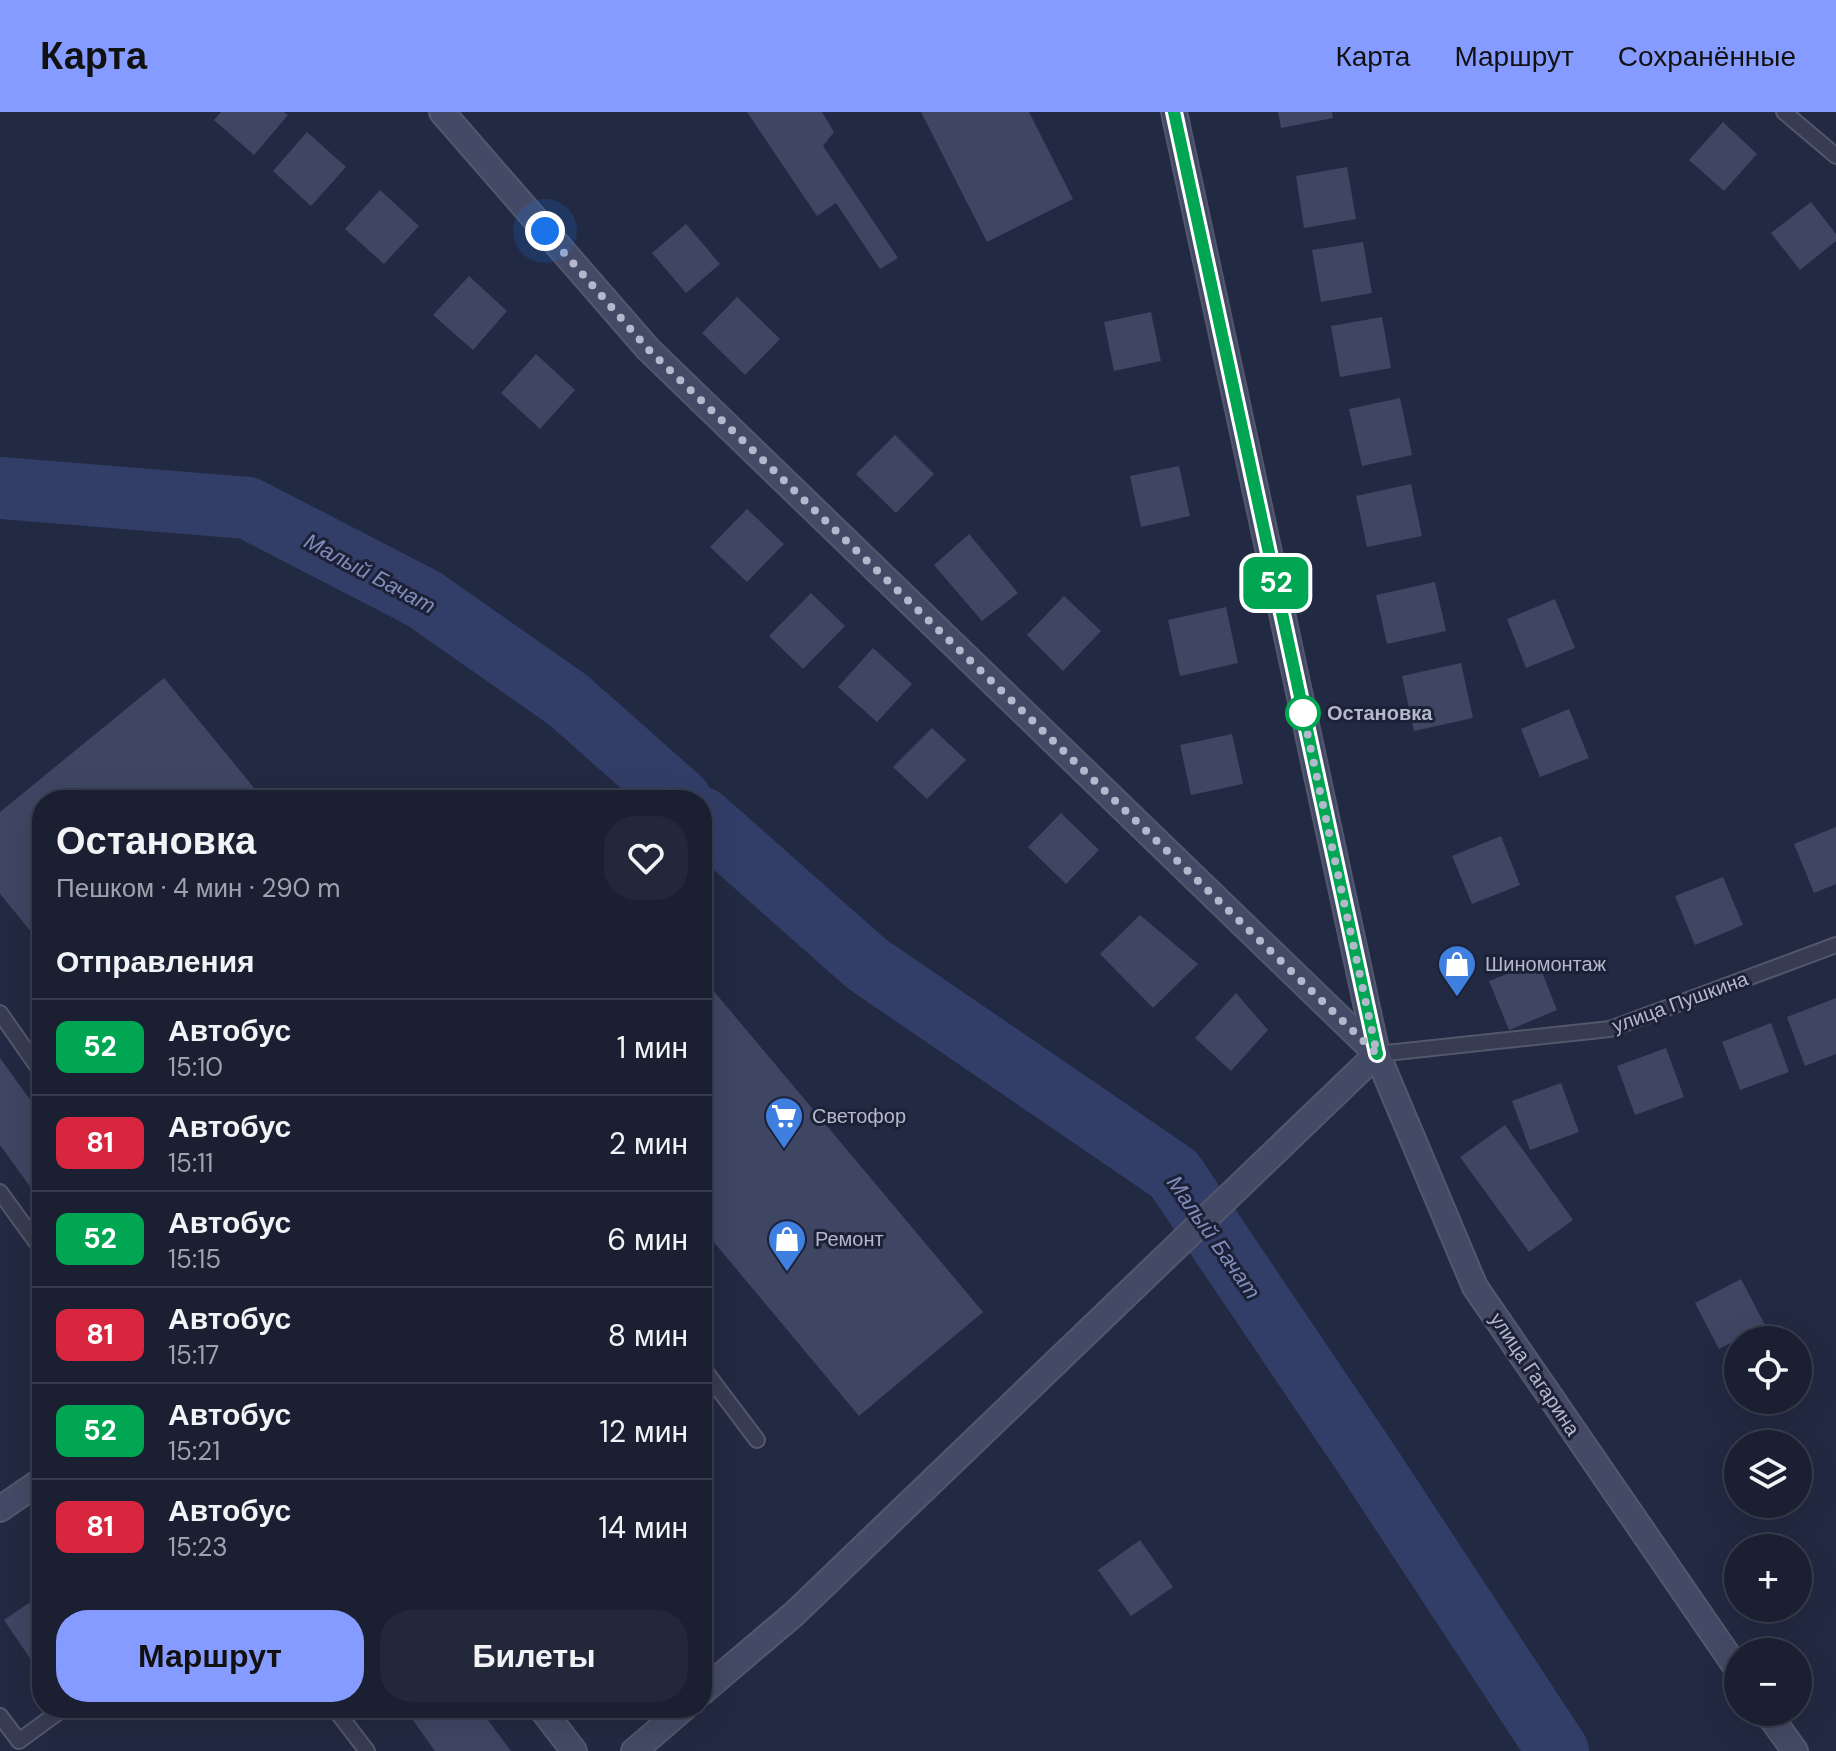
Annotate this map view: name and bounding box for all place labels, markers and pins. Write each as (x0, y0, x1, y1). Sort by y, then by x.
marker: Остановка (1286, 696, 1320, 730)
place label: Остановка (1327, 700, 1433, 726)
shop icon: Шиномонтаж (1436, 943, 1478, 998)
place label: Шиномонтаж (1485, 951, 1607, 977)
supermarket icon: Светофор (763, 1095, 805, 1150)
place label: Светофор (812, 1103, 906, 1129)
shop icon: Ремонт (766, 1218, 808, 1273)
place label: Ремонт (815, 1226, 884, 1252)

